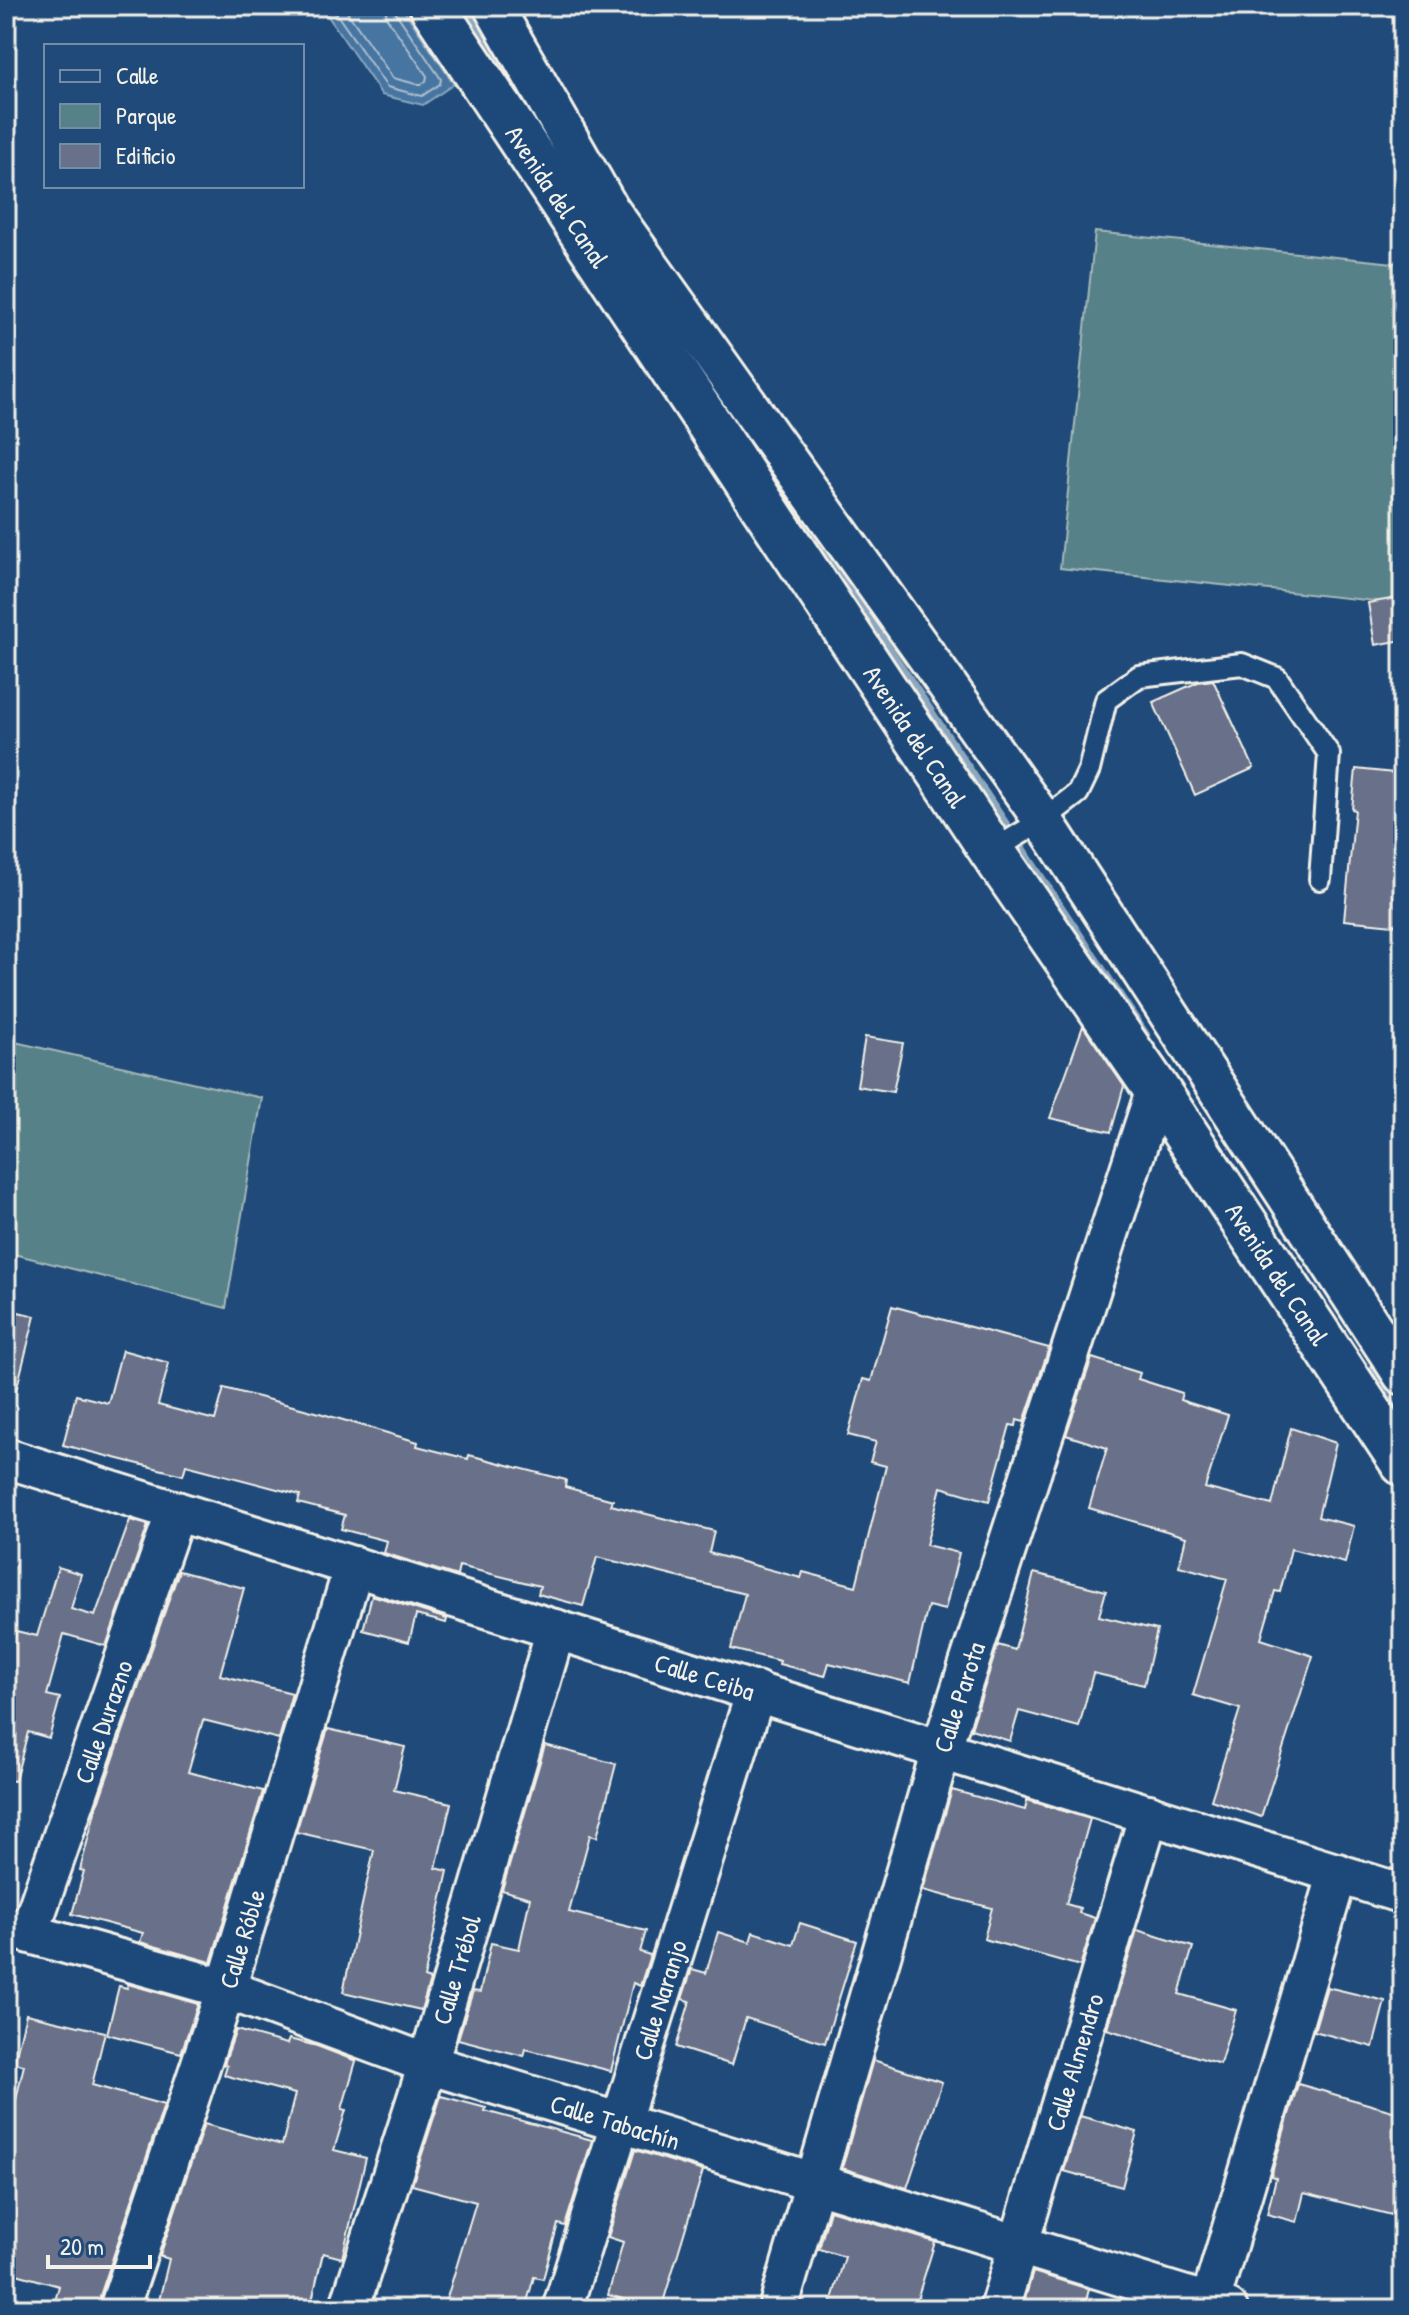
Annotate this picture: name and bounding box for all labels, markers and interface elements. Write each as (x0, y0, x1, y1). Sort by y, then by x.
legend (44, 44, 304, 188)
text: Calle (116, 59, 159, 91)
text: Parque (116, 99, 177, 131)
street label: Avenida del Canal (498, 118, 618, 274)
text: Edificio (116, 139, 176, 171)
street label: Avenida del Canal (856, 658, 976, 814)
street label: Avenida del Canal (1218, 1195, 1338, 1352)
street label: Calle Parota (924, 1637, 993, 1757)
street label: Calle Ceiba (650, 1644, 759, 1708)
street label: Calle Durazno (65, 1655, 140, 1788)
street label: Calle Róble (210, 1885, 273, 1993)
street label: Calle Trébol (423, 1910, 489, 2028)
street label: Calle Naranjo (624, 1935, 694, 2065)
street label: Calle Almendro (1036, 1989, 1111, 2135)
street label: Calle Tabachín (546, 2085, 685, 2158)
scale bar (48, 2219, 150, 2269)
text: 20 m (60, 2230, 104, 2262)

